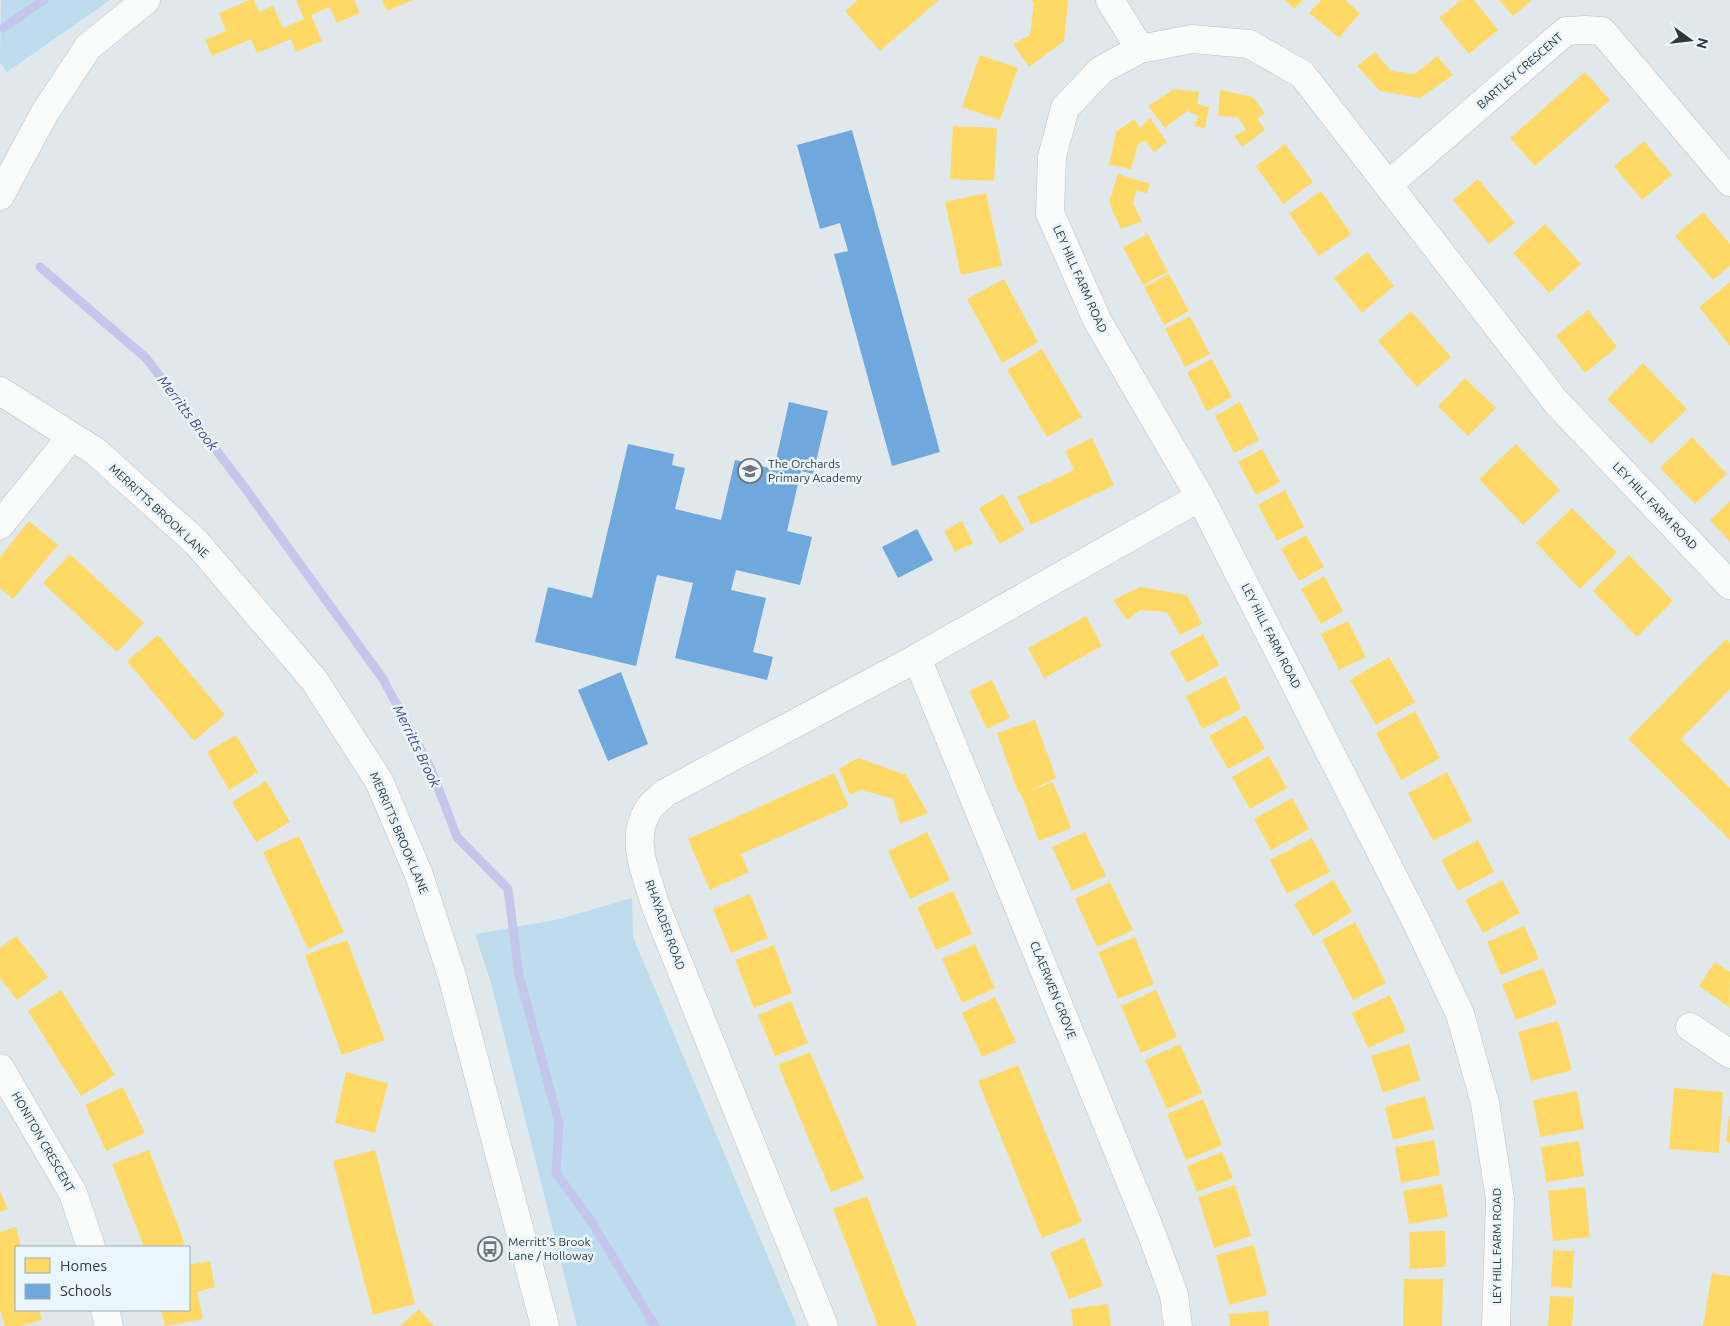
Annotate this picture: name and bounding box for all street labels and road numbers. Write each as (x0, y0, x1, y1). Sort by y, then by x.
street label: BARTLEY CRESCENT (1474, 30, 1565, 111)
street label: LEY HILL FARM ROAD (1051, 223, 1110, 335)
street label: LEY HILL FARM ROAD (1610, 459, 1700, 552)
street label: MERRITTS BROOK LANE (107, 461, 212, 560)
street label: LEY HILL FARM ROAD (1239, 581, 1304, 691)
street label: MERRITTS BROOK LANE (368, 770, 431, 896)
street label: RHAYADER ROAD (643, 878, 688, 972)
street label: CLAERWEN GROVE (1028, 939, 1079, 1041)
street label: HONITON CRESCENT (9, 1089, 78, 1194)
street label: LEY HILL FARM ROAD (1490, 1188, 1503, 1304)

